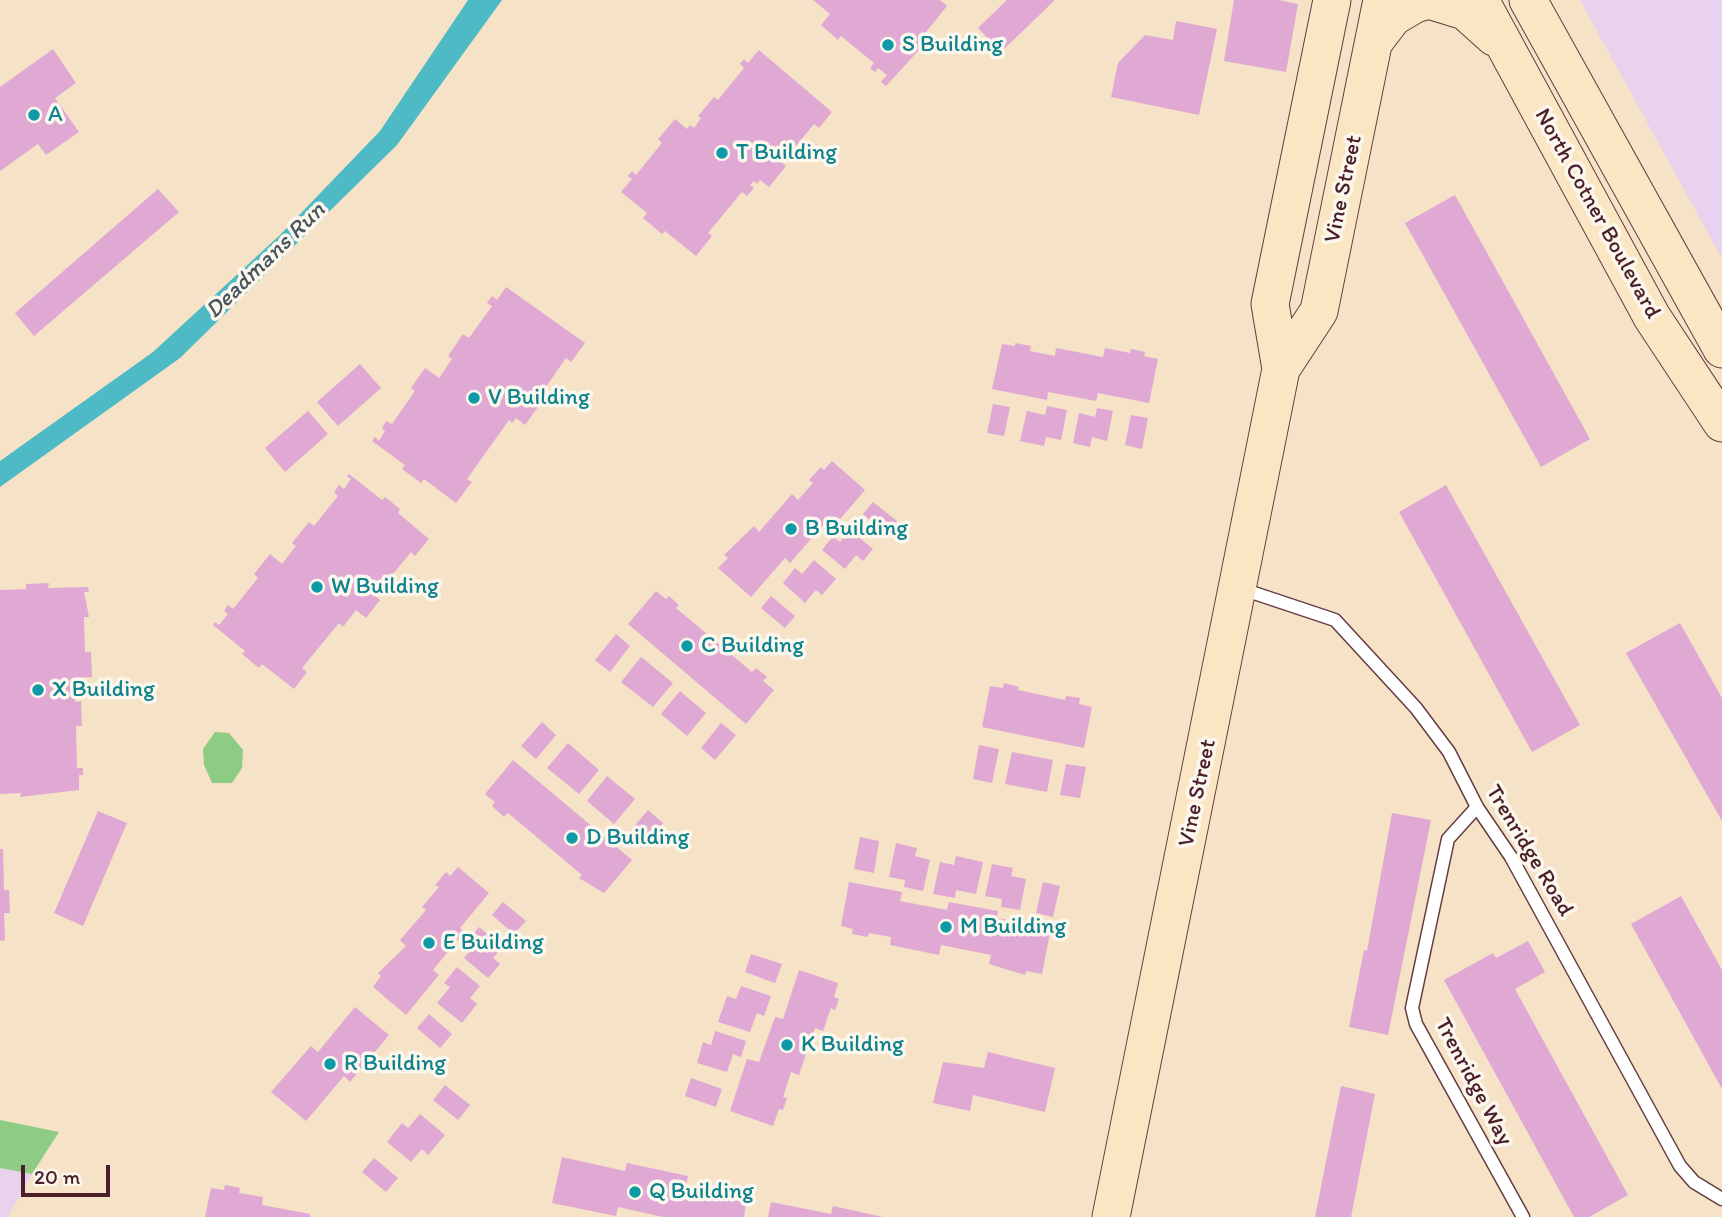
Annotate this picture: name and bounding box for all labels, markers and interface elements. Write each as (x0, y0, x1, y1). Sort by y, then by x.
place label: S Building (902, 31, 1003, 59)
marker: S Building (880, 37, 896, 53)
place label: A (48, 101, 63, 129)
street label: North Cotner Boulevard (1528, 104, 1666, 324)
marker: A (26, 107, 42, 123)
street label: Vine Street (1319, 133, 1369, 245)
place label: T Building (736, 139, 837, 167)
marker: T Building (714, 145, 730, 161)
water label: Deadmans Run (200, 197, 332, 325)
place label: V Building (488, 384, 590, 412)
marker: V Building (466, 390, 482, 406)
place label: B Building (805, 515, 908, 543)
marker: B Building (783, 521, 799, 537)
place label: W Building (331, 573, 439, 601)
marker: W Building (309, 579, 325, 595)
place label: C Building (701, 632, 804, 660)
marker: C Building (679, 638, 695, 654)
place label: X Building (52, 676, 155, 704)
marker: X Building (30, 682, 46, 698)
street label: Vine Street (1173, 737, 1223, 849)
street label: Trenridge Road (1479, 780, 1579, 922)
place label: D Building (586, 824, 689, 852)
marker: D Building (564, 830, 580, 846)
place label: M Building (960, 913, 1066, 941)
marker: M Building (938, 919, 954, 935)
place label: E Building (443, 929, 544, 957)
marker: E Building (421, 935, 437, 951)
street label: Trenridge Way (1428, 1013, 1518, 1151)
place label: K Building (801, 1031, 904, 1059)
marker: K Building (779, 1037, 795, 1053)
place label: R Building (344, 1050, 446, 1078)
marker: R Building (322, 1056, 338, 1072)
scale bar (24, 1150, 114, 1194)
text: 20 m (34, 1164, 80, 1189)
place label: Q Building (649, 1178, 754, 1206)
marker: Q Building (627, 1184, 643, 1200)

